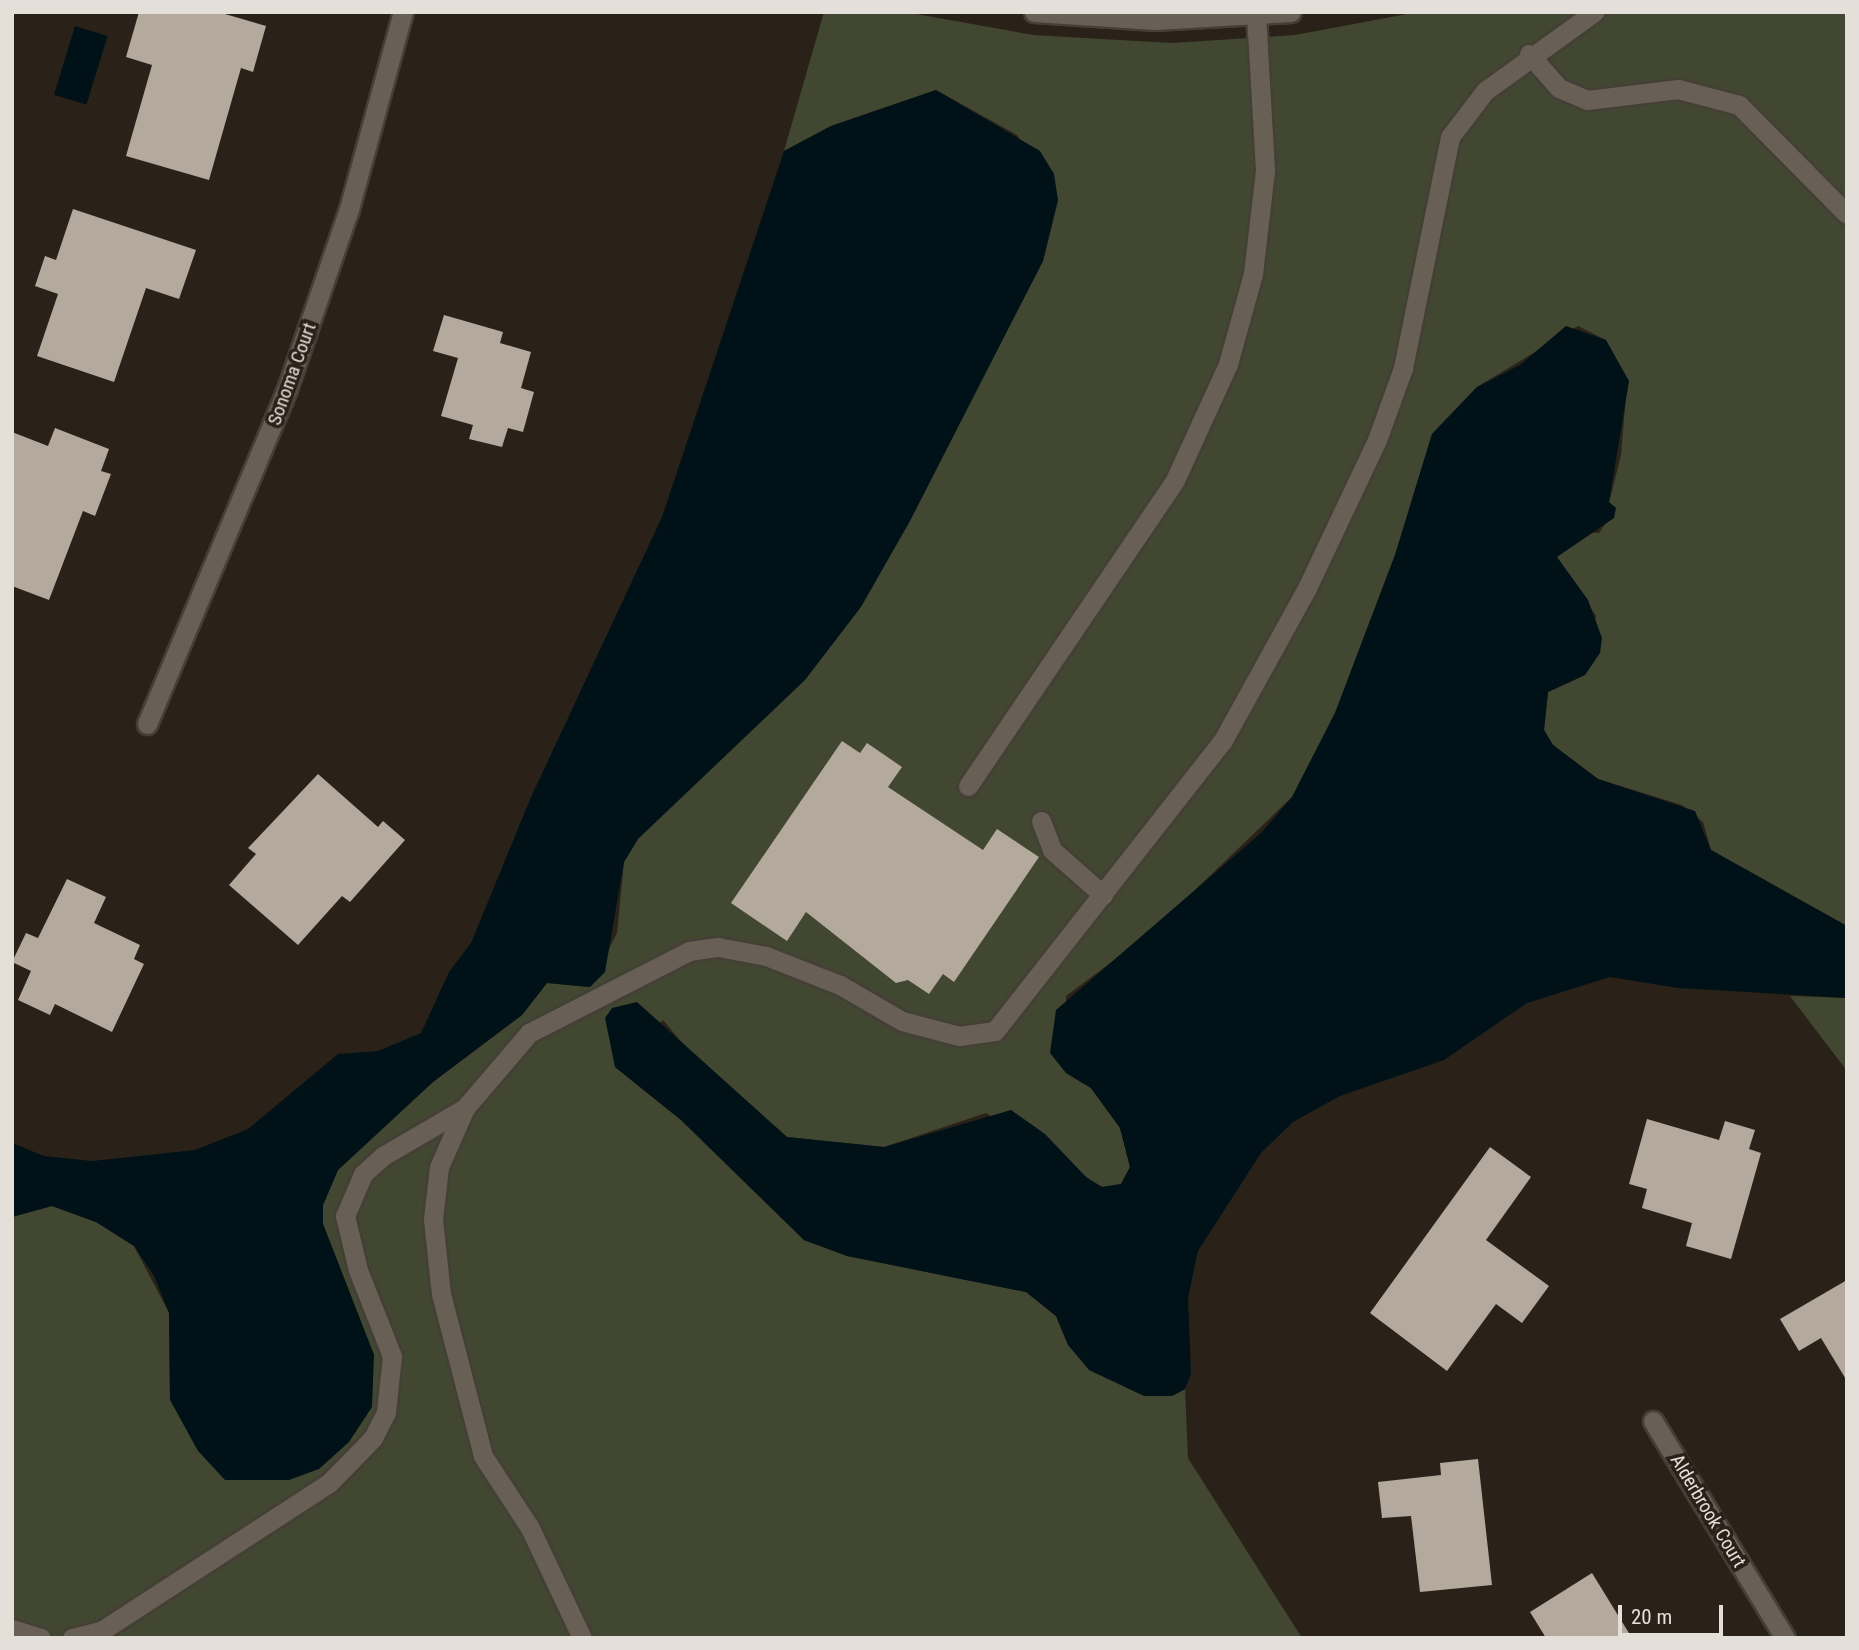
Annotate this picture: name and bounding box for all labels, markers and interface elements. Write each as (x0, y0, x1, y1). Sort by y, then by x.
street label: Sonoma Court (263, 320, 321, 428)
street label: Alderbrook Court (1665, 1450, 1751, 1572)
scale bar (1621, 1590, 1726, 1634)
text: 20 m (1631, 1605, 1672, 1629)

